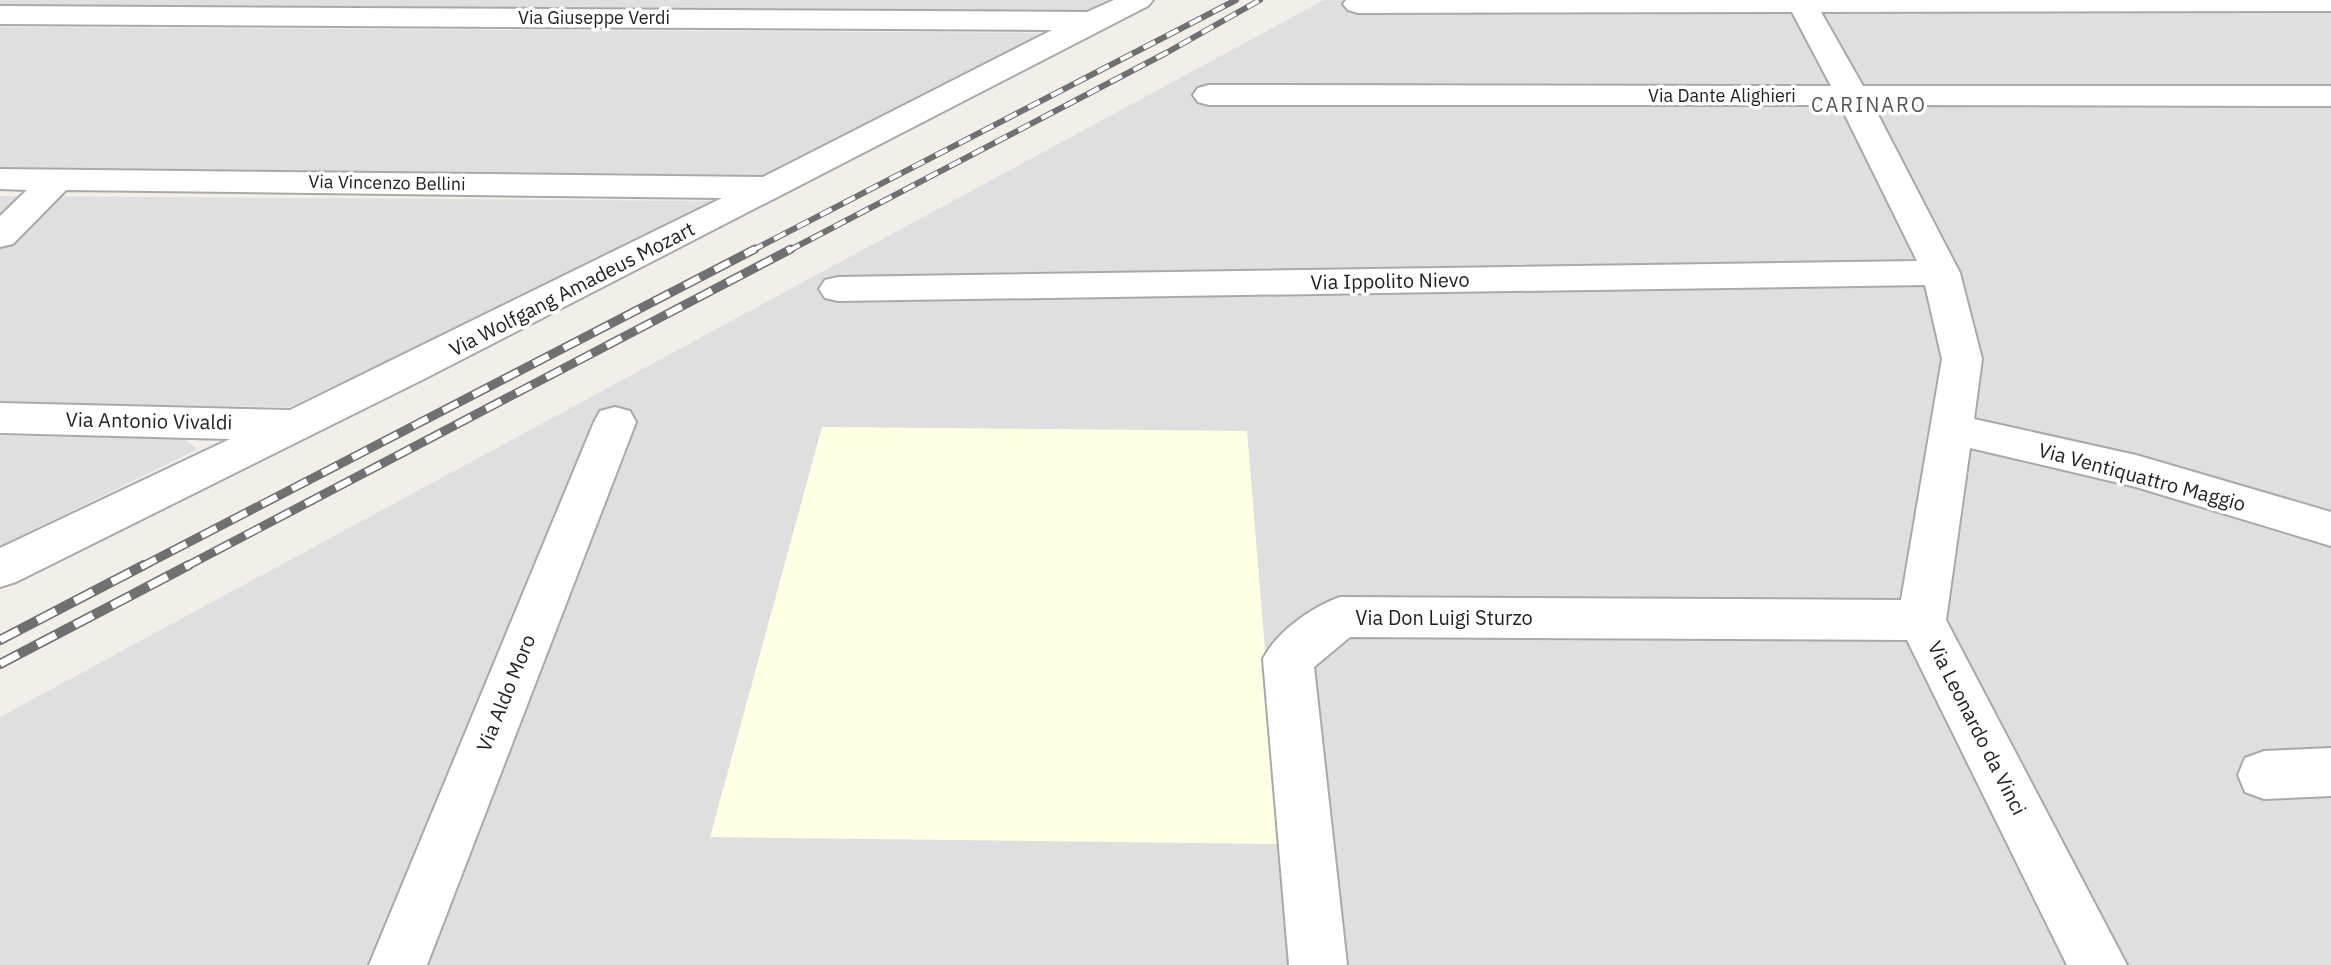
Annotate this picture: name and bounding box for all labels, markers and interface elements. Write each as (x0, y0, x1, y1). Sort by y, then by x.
street label: Via Giuseppe Verdi (518, 6, 670, 29)
street label: Via Dante Alighieri (1648, 84, 1796, 107)
district label: CARINARO (1811, 91, 1927, 118)
street label: Via Vincenzo Bellini (308, 170, 466, 195)
street label: Via Wolfgang Amadeus Mozart (444, 215, 699, 362)
street label: Via Ippolito Nievo (1310, 266, 1470, 295)
street label: Via Antonio Vivaldi (65, 406, 233, 435)
street label: Via Ventiquattro Maggio (2036, 436, 2249, 517)
street label: Via Don Luigi Sturzo (1355, 604, 1533, 631)
street label: Via Aldo Moro (470, 630, 541, 755)
street label: Via Leonardo da Vinci (1922, 636, 2033, 819)

